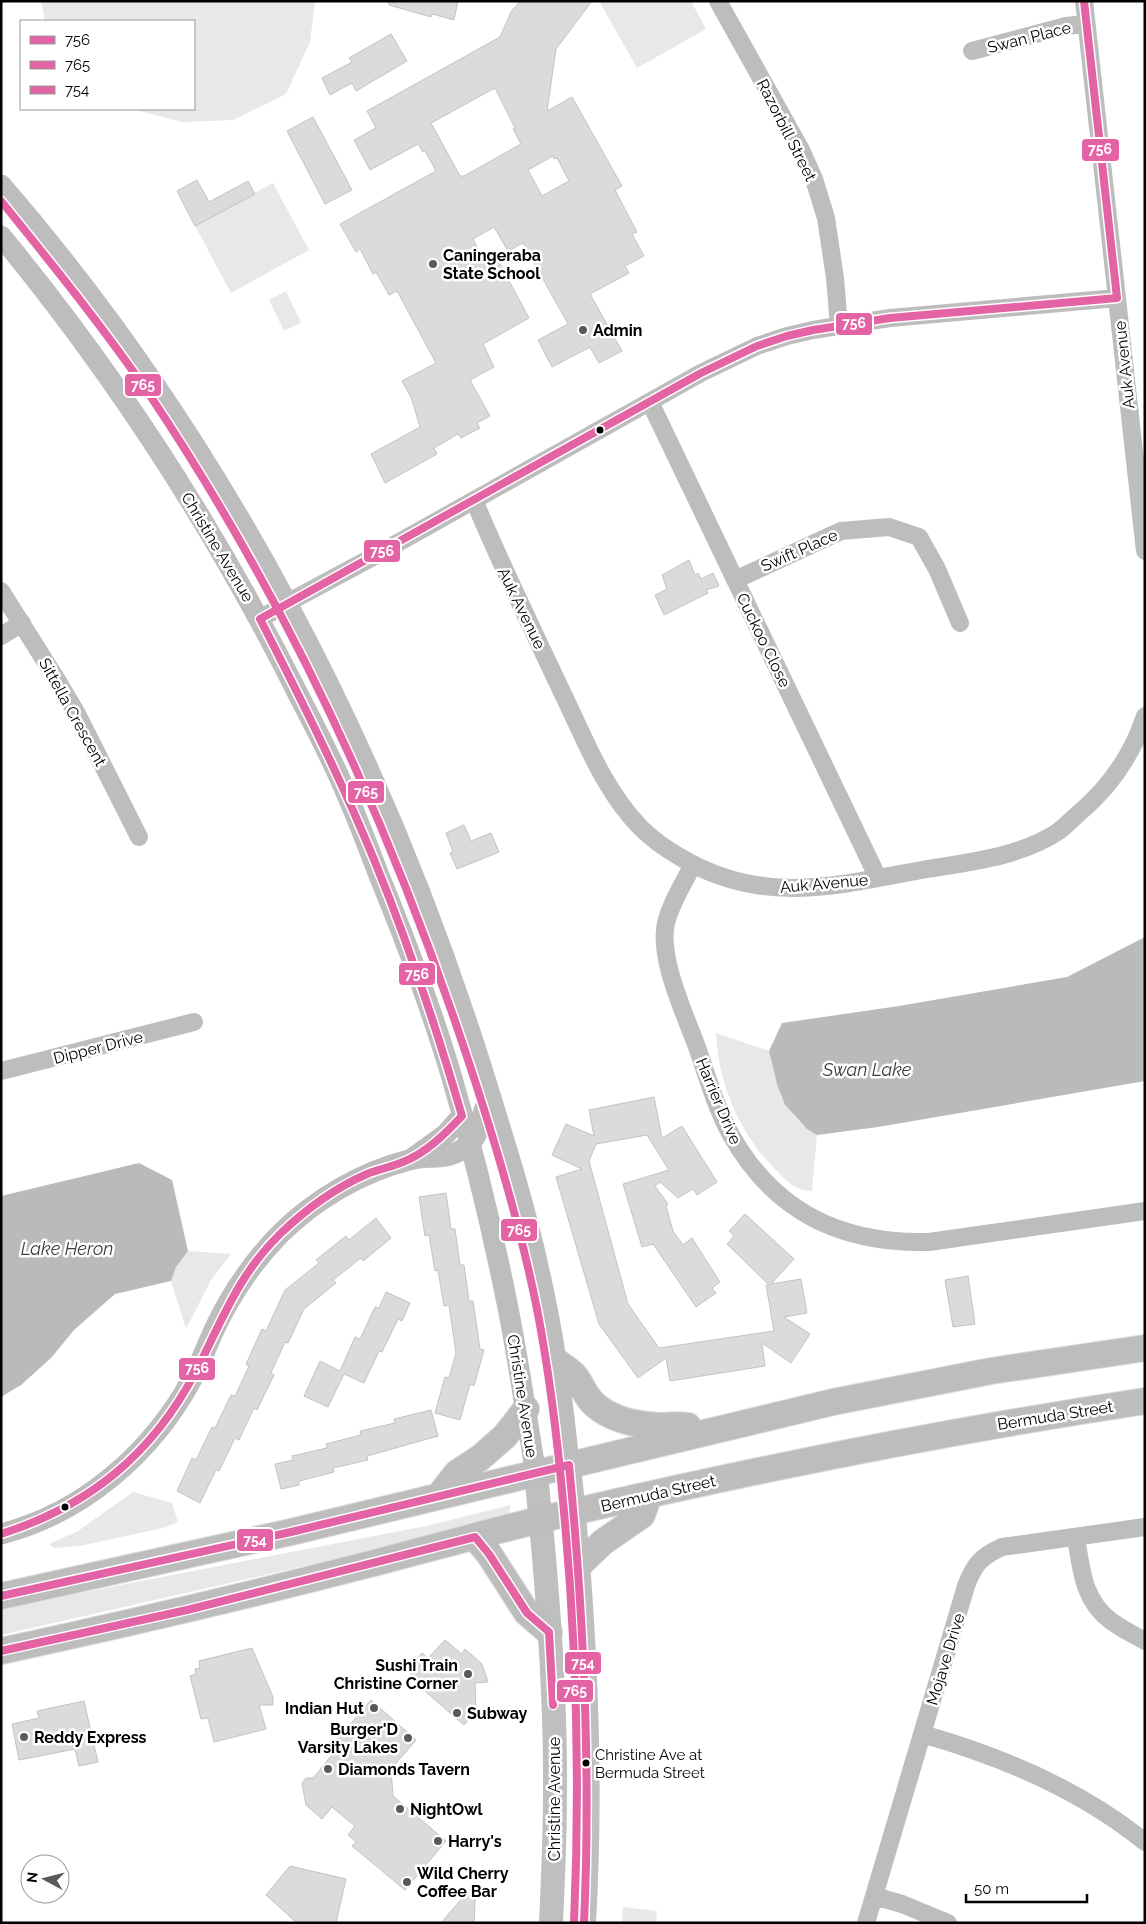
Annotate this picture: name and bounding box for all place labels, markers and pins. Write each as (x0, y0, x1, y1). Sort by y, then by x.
place label: Caningeraba State School (443, 246, 541, 283)
marker: Caningeraba State School (427, 258, 439, 270)
place label: Admin (593, 321, 642, 340)
marker: Admin (577, 324, 589, 336)
unlabelled marker (595, 425, 605, 435)
unlabelled marker (60, 1502, 70, 1512)
place label: Sushi Train Christine Corner (334, 1656, 458, 1693)
marker: Sushi Train Christine Corner (462, 1668, 474, 1680)
place label: Indian Hut (285, 1699, 364, 1718)
marker: Indian Hut (368, 1702, 380, 1714)
place label: Subway (467, 1704, 528, 1723)
marker: Subway (451, 1707, 463, 1719)
place label: Burger'D Varsity Lakes (298, 1720, 398, 1757)
place label: Reddy Express (34, 1728, 147, 1747)
marker: Reddy Express (18, 1731, 30, 1743)
marker: Burger'D Varsity Lakes (402, 1732, 414, 1744)
place label: Christine Ave at Bermuda Street (595, 1746, 705, 1782)
marker: Christine Ave at Bermuda Street (581, 1758, 591, 1768)
place label: Diamonds Tavern (338, 1760, 470, 1779)
marker: Diamonds Tavern (322, 1763, 334, 1775)
place label: NightOwl (410, 1800, 484, 1819)
marker: NightOwl (394, 1803, 406, 1815)
place label: Harry's (448, 1832, 502, 1851)
marker: Harry's (432, 1835, 444, 1847)
place label: Wild Cherry Coffee Bar (417, 1864, 509, 1901)
marker: Wild Cherry Coffee Bar (401, 1876, 413, 1888)

